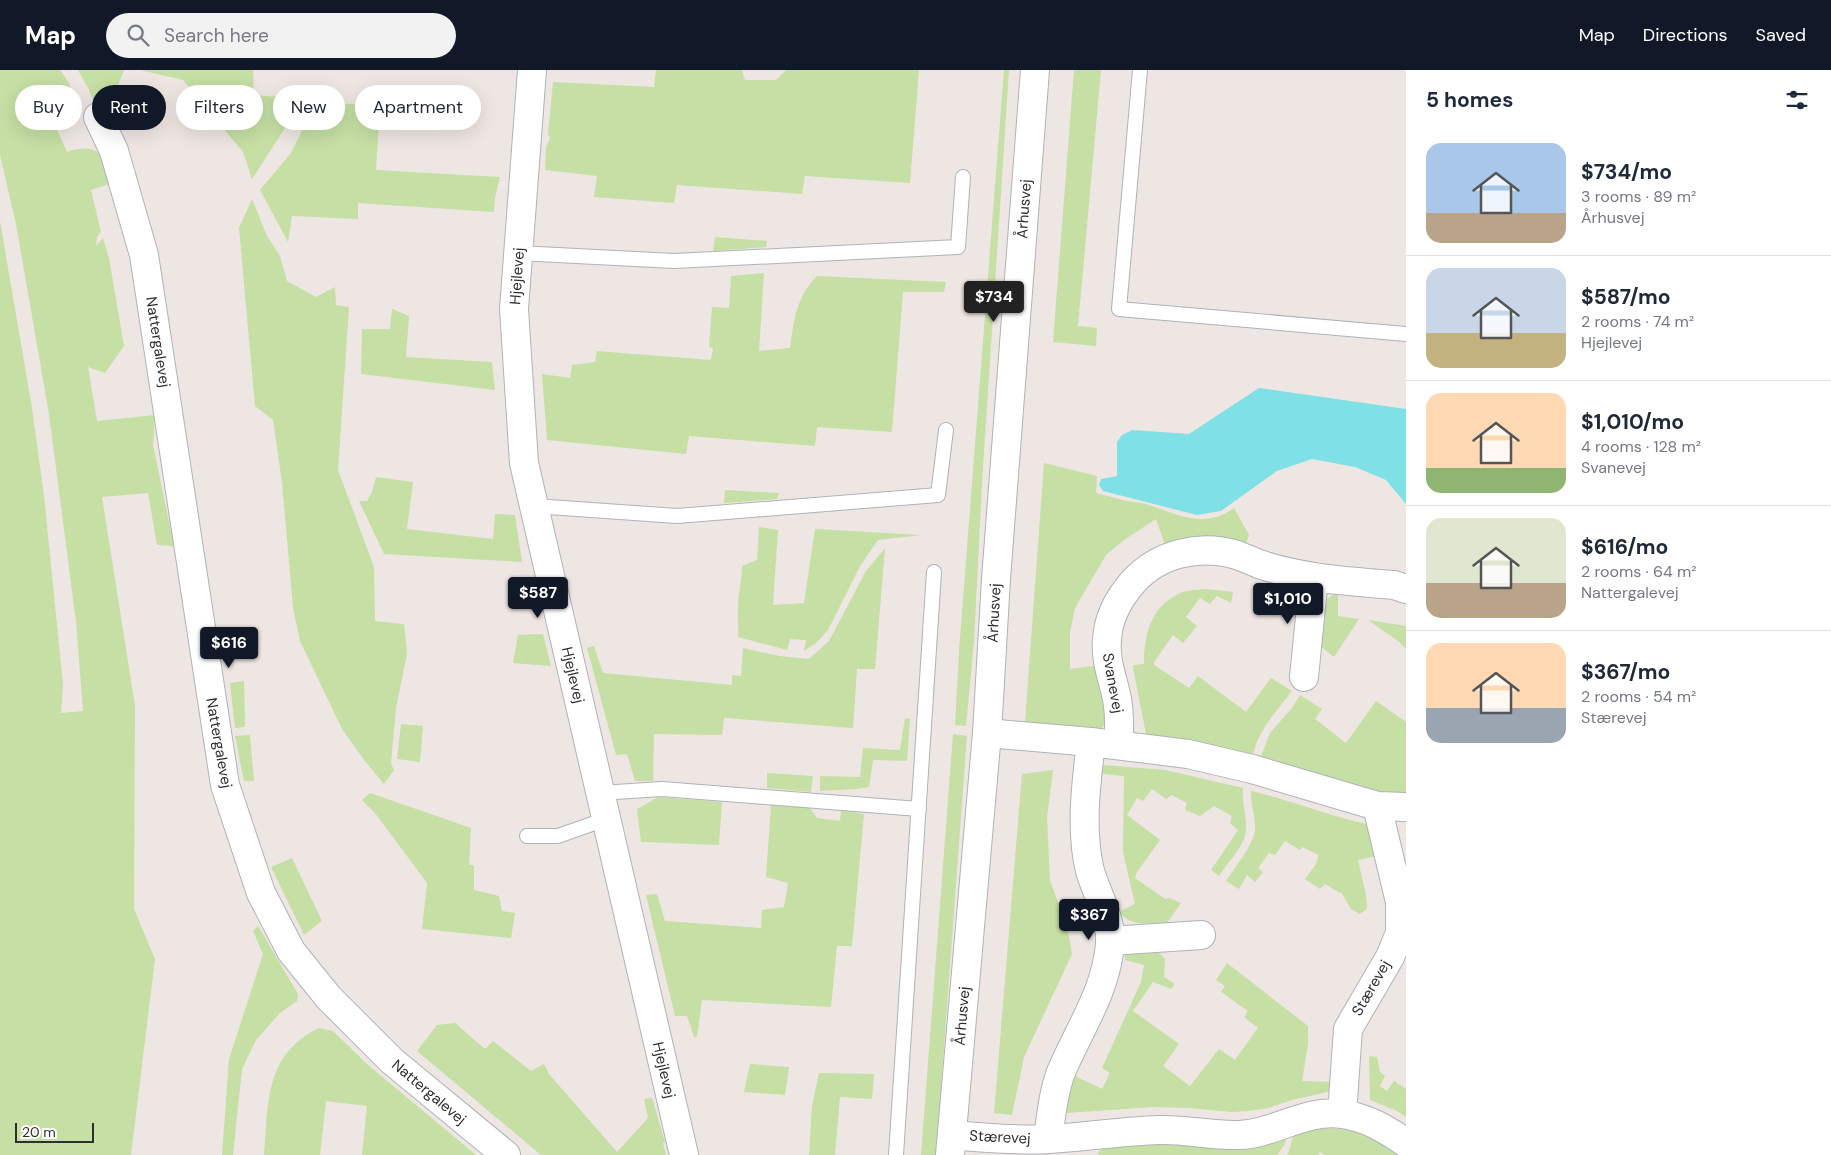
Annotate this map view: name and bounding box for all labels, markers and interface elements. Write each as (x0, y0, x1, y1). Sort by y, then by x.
search box (106, 13, 456, 58)
text: Map (25, 20, 76, 51)
icon: search (124, 21, 152, 49)
text: Search here (164, 23, 269, 48)
text: Map (1579, 23, 1615, 47)
text: Directions (1643, 23, 1728, 47)
text: Saved (1756, 23, 1806, 47)
chip: Buy (15, 85, 82, 130)
chip: Rent (92, 85, 166, 130)
chip: Filters (176, 85, 263, 130)
chip: New (273, 85, 345, 130)
chip: Apartment (355, 85, 481, 130)
text: 5 homes (1426, 86, 1513, 114)
icon: filters (1783, 86, 1811, 114)
text: $734/mo (1581, 158, 1672, 186)
icon: home (1466, 163, 1526, 223)
street label: Århusvej (1012, 179, 1036, 239)
text: 3 rooms · 89 m² (1581, 186, 1696, 207)
text: Århusvej (1581, 207, 1645, 228)
street label: Hjejlevej (505, 247, 529, 305)
pin: $734 (964, 280, 1024, 323)
text: $587/mo (1581, 283, 1671, 311)
text: $734 (975, 286, 1013, 307)
icon: home (1466, 288, 1526, 348)
street label: Nattergalevej (141, 295, 175, 389)
text: 2 rooms · 74 m² (1581, 311, 1694, 332)
text: Hjejlevej (1581, 332, 1642, 353)
text: $1,010/mo (1581, 408, 1684, 436)
icon: home (1466, 413, 1526, 473)
text: 4 rooms · 128 m² (1581, 436, 1701, 457)
text: Svanevej (1581, 457, 1646, 478)
text: $616/mo (1581, 533, 1668, 561)
icon: home (1466, 538, 1526, 598)
text: 2 rooms · 64 m² (1581, 561, 1697, 582)
pin: $587 (508, 576, 568, 619)
text: $587 (519, 582, 557, 603)
pin: $1,010 (1247, 582, 1329, 625)
text: Nattergalevej (1581, 582, 1679, 603)
street label: Århusvej (982, 583, 1006, 643)
text: $1,010 (1264, 588, 1312, 609)
pin: $616 (199, 626, 259, 669)
text: $616 (211, 632, 247, 653)
street label: Hjejlevej (557, 645, 589, 705)
street label: Svanevej (1098, 651, 1128, 715)
text: $367/mo (1581, 658, 1670, 686)
icon: home (1466, 663, 1526, 723)
text: 2 rooms · 54 m² (1581, 686, 1696, 707)
street label: Nattergalevej (201, 696, 237, 790)
text: Stærevej (1581, 707, 1647, 728)
pin: $367 (1059, 898, 1119, 941)
text: $367 (1070, 904, 1108, 925)
street label: Stærevej (1347, 956, 1395, 1020)
street label: Århusvej (949, 985, 975, 1047)
street label: Hjejlevej (648, 1040, 680, 1100)
street label: Nattergalevej (388, 1055, 470, 1129)
scale bar (15, 1120, 94, 1143)
text: 20 m (22, 1123, 56, 1141)
street label: Stærevej (969, 1125, 1031, 1149)

